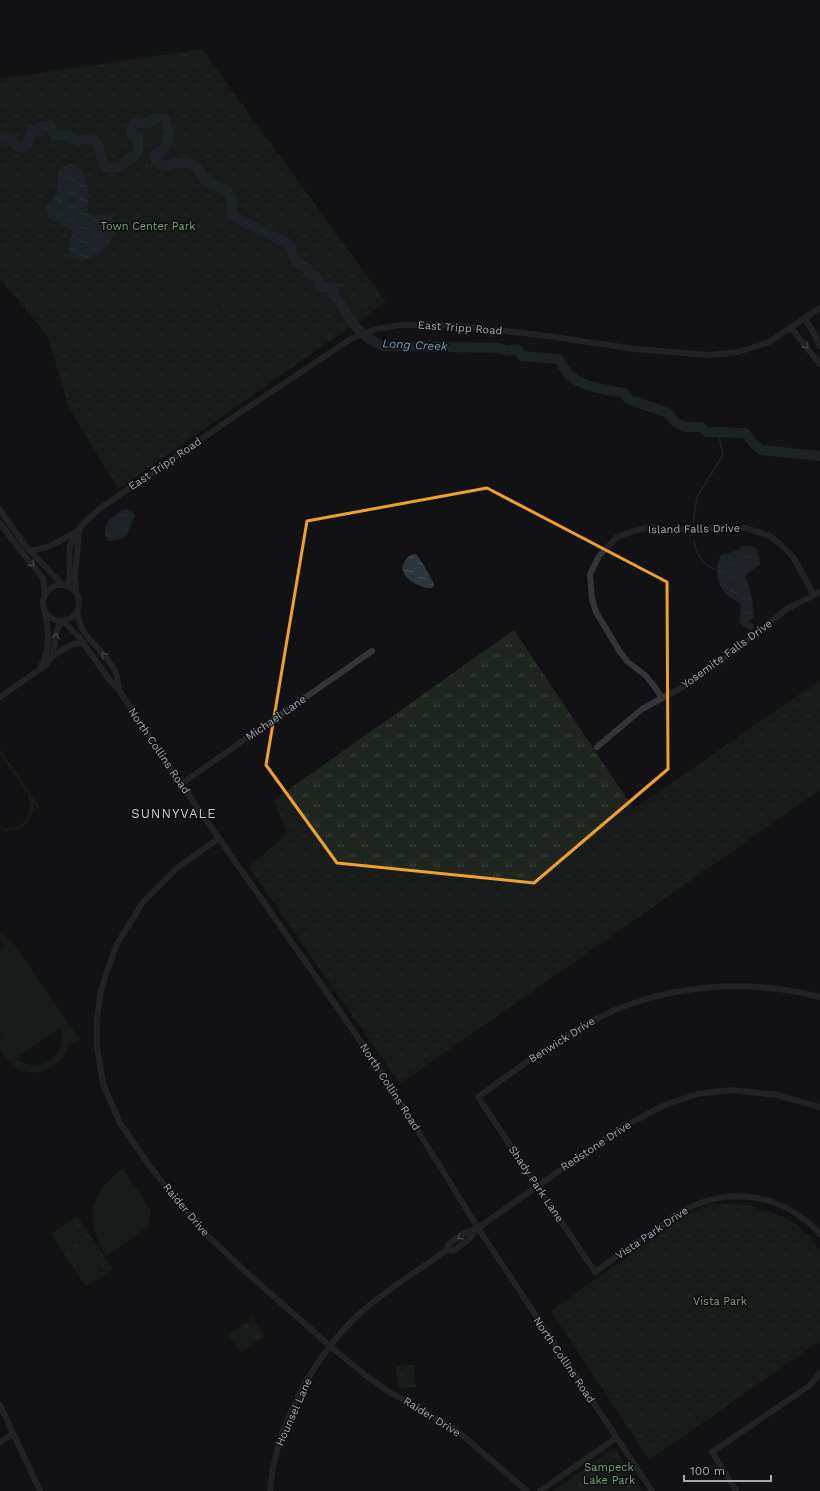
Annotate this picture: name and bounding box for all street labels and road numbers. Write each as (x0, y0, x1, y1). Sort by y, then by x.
street label: East Tripp Road (417, 319, 503, 337)
street label: East Tripp Road (126, 435, 204, 493)
street label: Island Falls Drive (648, 522, 740, 536)
street label: Yosemite Falls Drive (679, 617, 775, 691)
street label: Michael Lane (243, 692, 309, 744)
street label: North Collins Road (125, 706, 193, 796)
street label: Benwick Drive (526, 1014, 598, 1066)
street label: North Collins Road (357, 1041, 423, 1133)
street label: Redstone Drive (558, 1118, 634, 1174)
street label: Shady Park Lane (506, 1143, 566, 1225)
street label: Raider Drive (160, 1181, 212, 1239)
street label: Vista Park Drive (613, 1204, 691, 1262)
street label: North Collins Road (530, 1315, 598, 1405)
street label: Hounsel Lane (273, 1376, 315, 1448)
street label: Raider Drive (401, 1394, 463, 1440)

